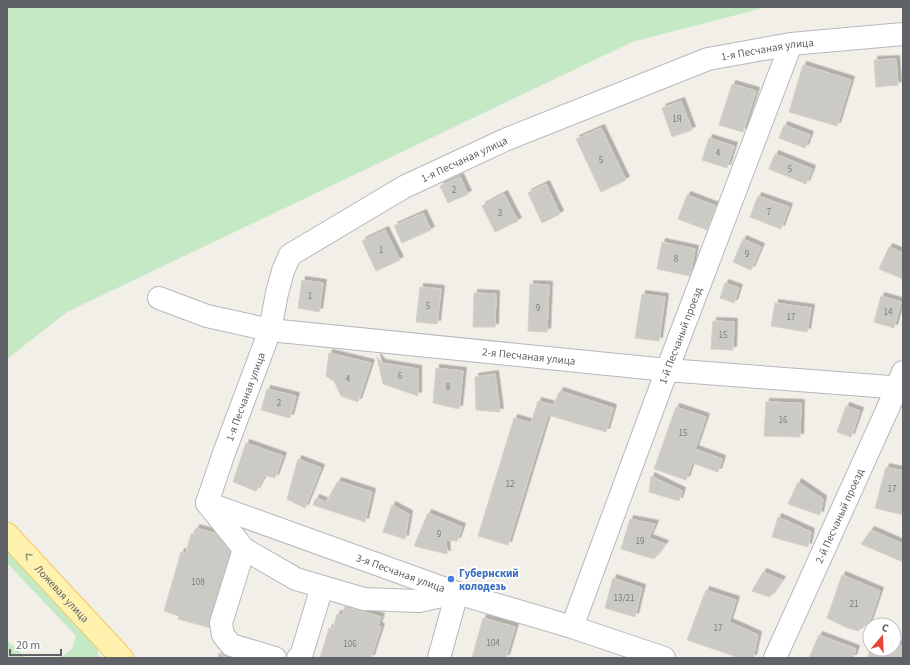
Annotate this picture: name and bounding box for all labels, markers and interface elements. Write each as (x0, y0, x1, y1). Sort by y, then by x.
street label: 1-я Песчаная улица (720, 35, 814, 64)
house number: 1Я (672, 113, 682, 126)
street label: 1-я Песчаная улица (418, 132, 510, 186)
house number: 4 (716, 147, 721, 160)
house number: 5 (599, 154, 604, 167)
house number: 5 (788, 163, 793, 176)
house number: 2 (452, 184, 457, 197)
house number: 7 (767, 206, 772, 219)
house number: 3 (498, 207, 503, 220)
house number: 1 (379, 244, 383, 257)
house number: 9 (745, 248, 750, 261)
house number: 8 (674, 253, 679, 266)
street label: 1-й Песчаный проезд (655, 285, 705, 386)
house number: 1 (308, 290, 312, 303)
house number: 5 (426, 300, 431, 313)
house number: 9 (536, 302, 541, 315)
house number: 14 (884, 306, 893, 319)
house number: 17 (787, 311, 796, 324)
house number: 15 (719, 329, 728, 342)
street label: 2-я Песчаная улица (481, 344, 576, 368)
street label: 1-я Песчаная улица (222, 350, 269, 443)
house number: 6 (398, 370, 403, 383)
house number: 4 (346, 373, 351, 386)
house number: 8 (446, 381, 451, 394)
house number: 2 (277, 397, 282, 410)
house number: 16 (779, 414, 788, 427)
house number: 15 (679, 427, 688, 440)
street label: 2-й Песчаный проезд (811, 466, 867, 566)
house number: 12 (506, 478, 515, 491)
house number: 17 (888, 483, 897, 496)
house number: 9 (437, 528, 442, 541)
house number: 19 (636, 535, 645, 548)
street label: 3-я Песчаная улица (354, 550, 447, 596)
one-way arrow (26, 554, 33, 561)
street label: Ложевая улица (32, 561, 93, 625)
place label: Губернский колодезь (459, 566, 519, 594)
marker: Губернский колодезь (446, 574, 456, 584)
house number: 108 (191, 576, 205, 589)
house number: 13/21 (613, 592, 635, 605)
house number: 21 (850, 598, 858, 611)
north arrow (862, 617, 902, 657)
text: С (880, 620, 891, 636)
house number: 17 (714, 622, 723, 635)
scale bar (10, 631, 61, 657)
text: 20 m (16, 637, 40, 654)
house number: 104 (486, 637, 500, 650)
house number: 106 (343, 638, 357, 651)

